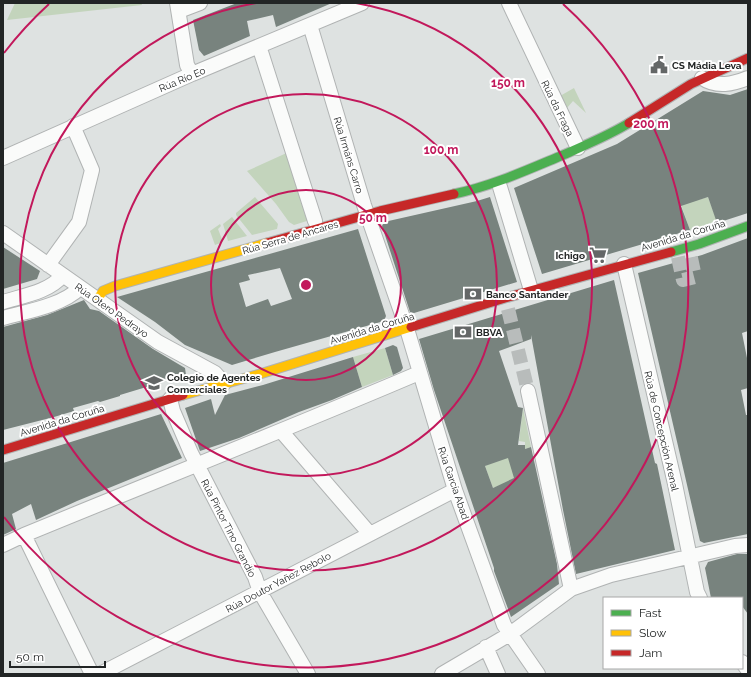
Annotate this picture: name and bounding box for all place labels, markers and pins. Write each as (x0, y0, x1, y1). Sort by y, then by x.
public building icon: CS Mádia Leva (649, 55, 669, 75)
place label: CS Mádia Leva (672, 60, 742, 71)
supermarket icon: Ichigo (588, 245, 608, 265)
place label: Ichigo (556, 250, 585, 261)
centre of rings (299, 278, 313, 292)
bank icon: Banco Santander (463, 284, 483, 304)
place label: Banco Santander (486, 289, 569, 300)
bank icon: BBVA (453, 322, 473, 342)
place label: BBVA (476, 327, 503, 338)
place label: Colegio de Agentes Comerciales (167, 372, 261, 395)
school or university icon: Colegio de Agentes Comerciales (144, 373, 164, 393)

